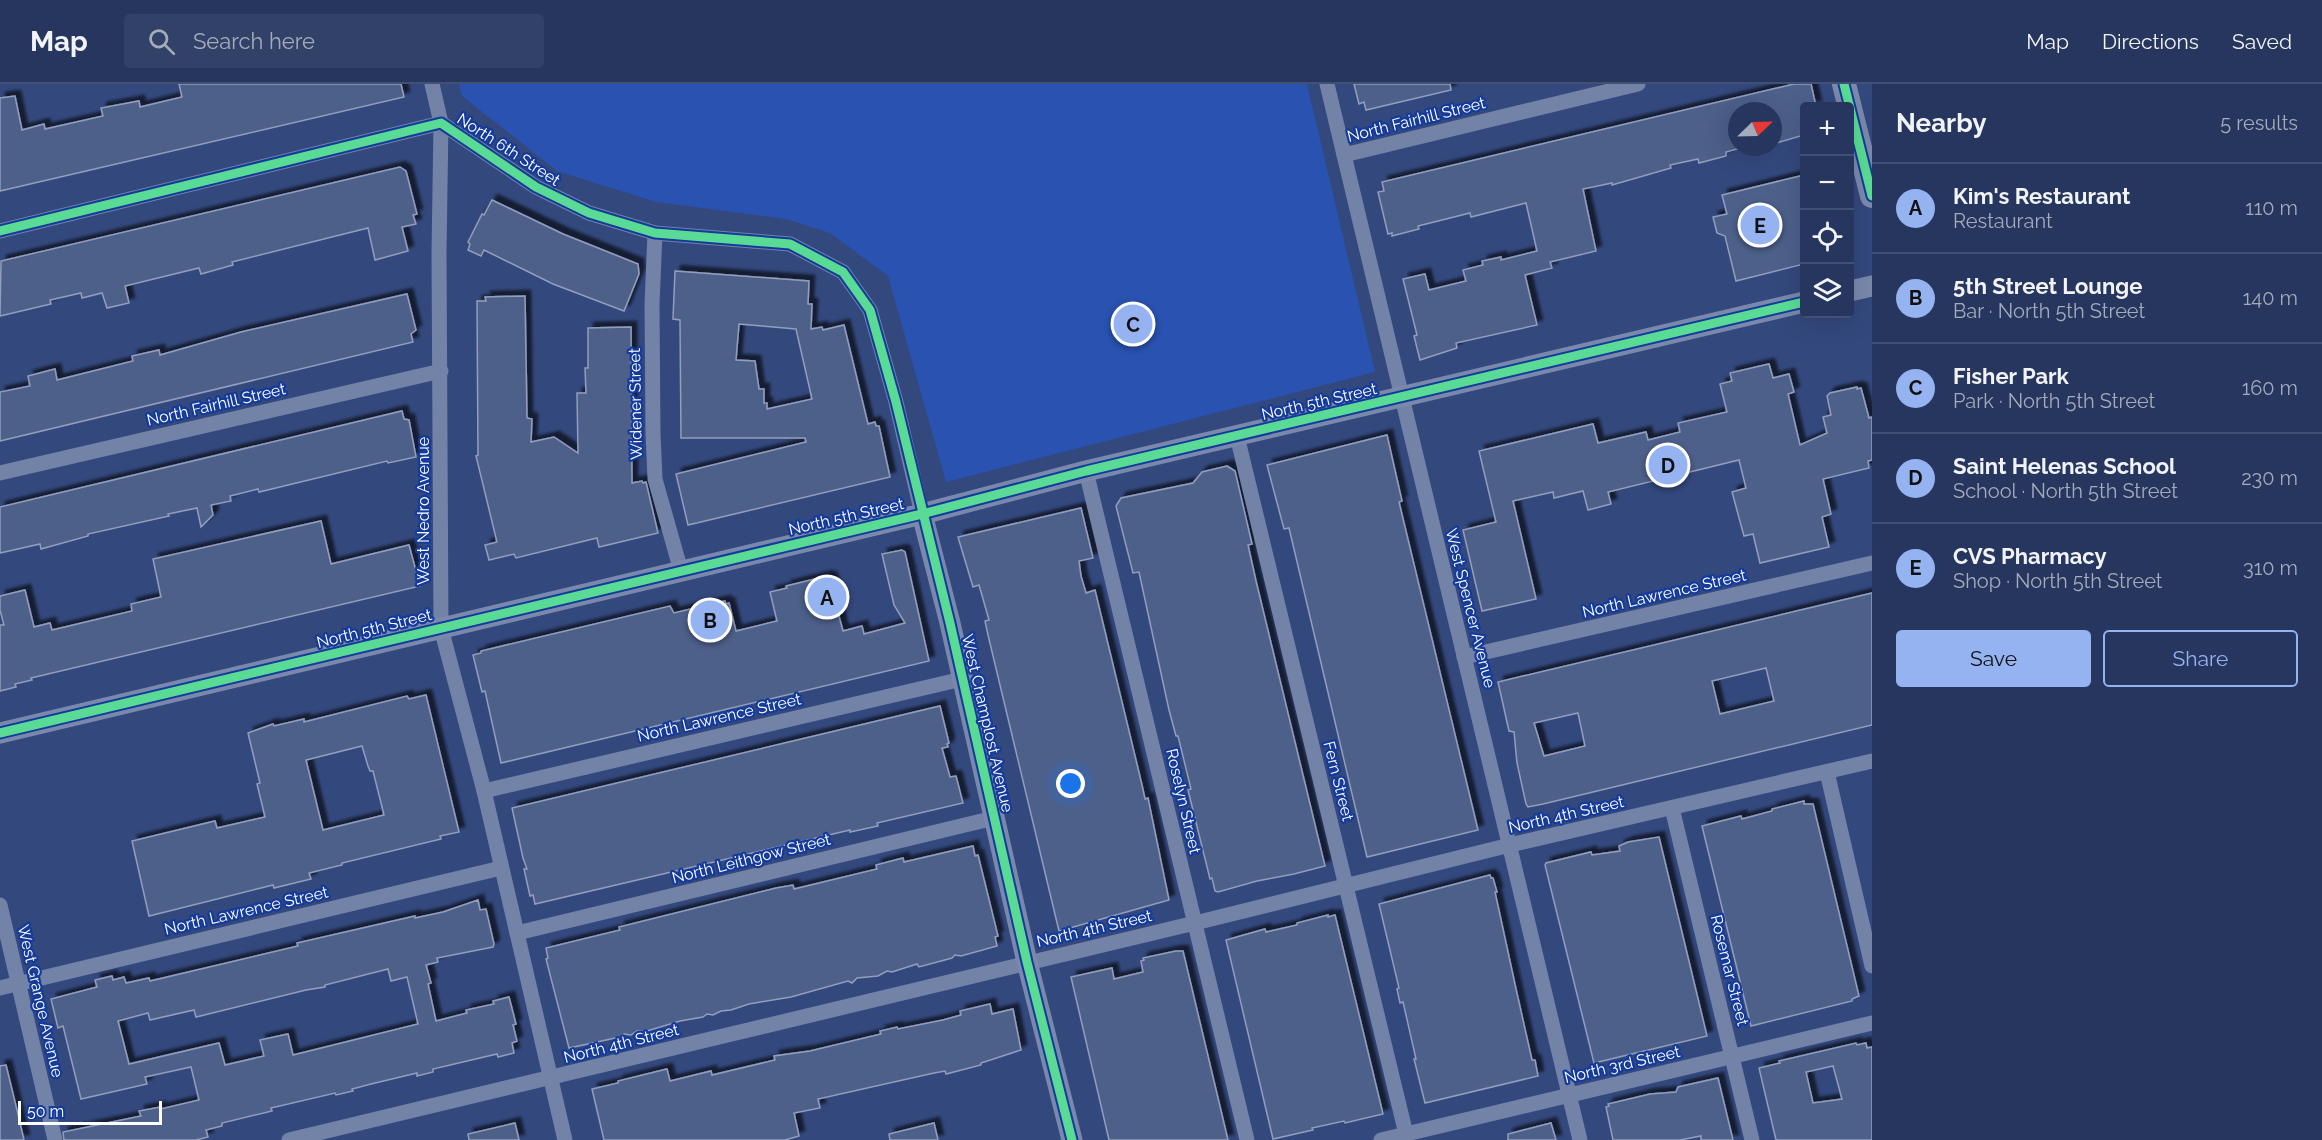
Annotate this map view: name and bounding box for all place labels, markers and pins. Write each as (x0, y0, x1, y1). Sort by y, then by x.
pin: E (1740, 202, 1780, 248)
pin: C (1114, 302, 1152, 346)
pin: D (1648, 442, 1688, 488)
pin: A (808, 574, 846, 620)
pin: B (690, 598, 730, 642)

